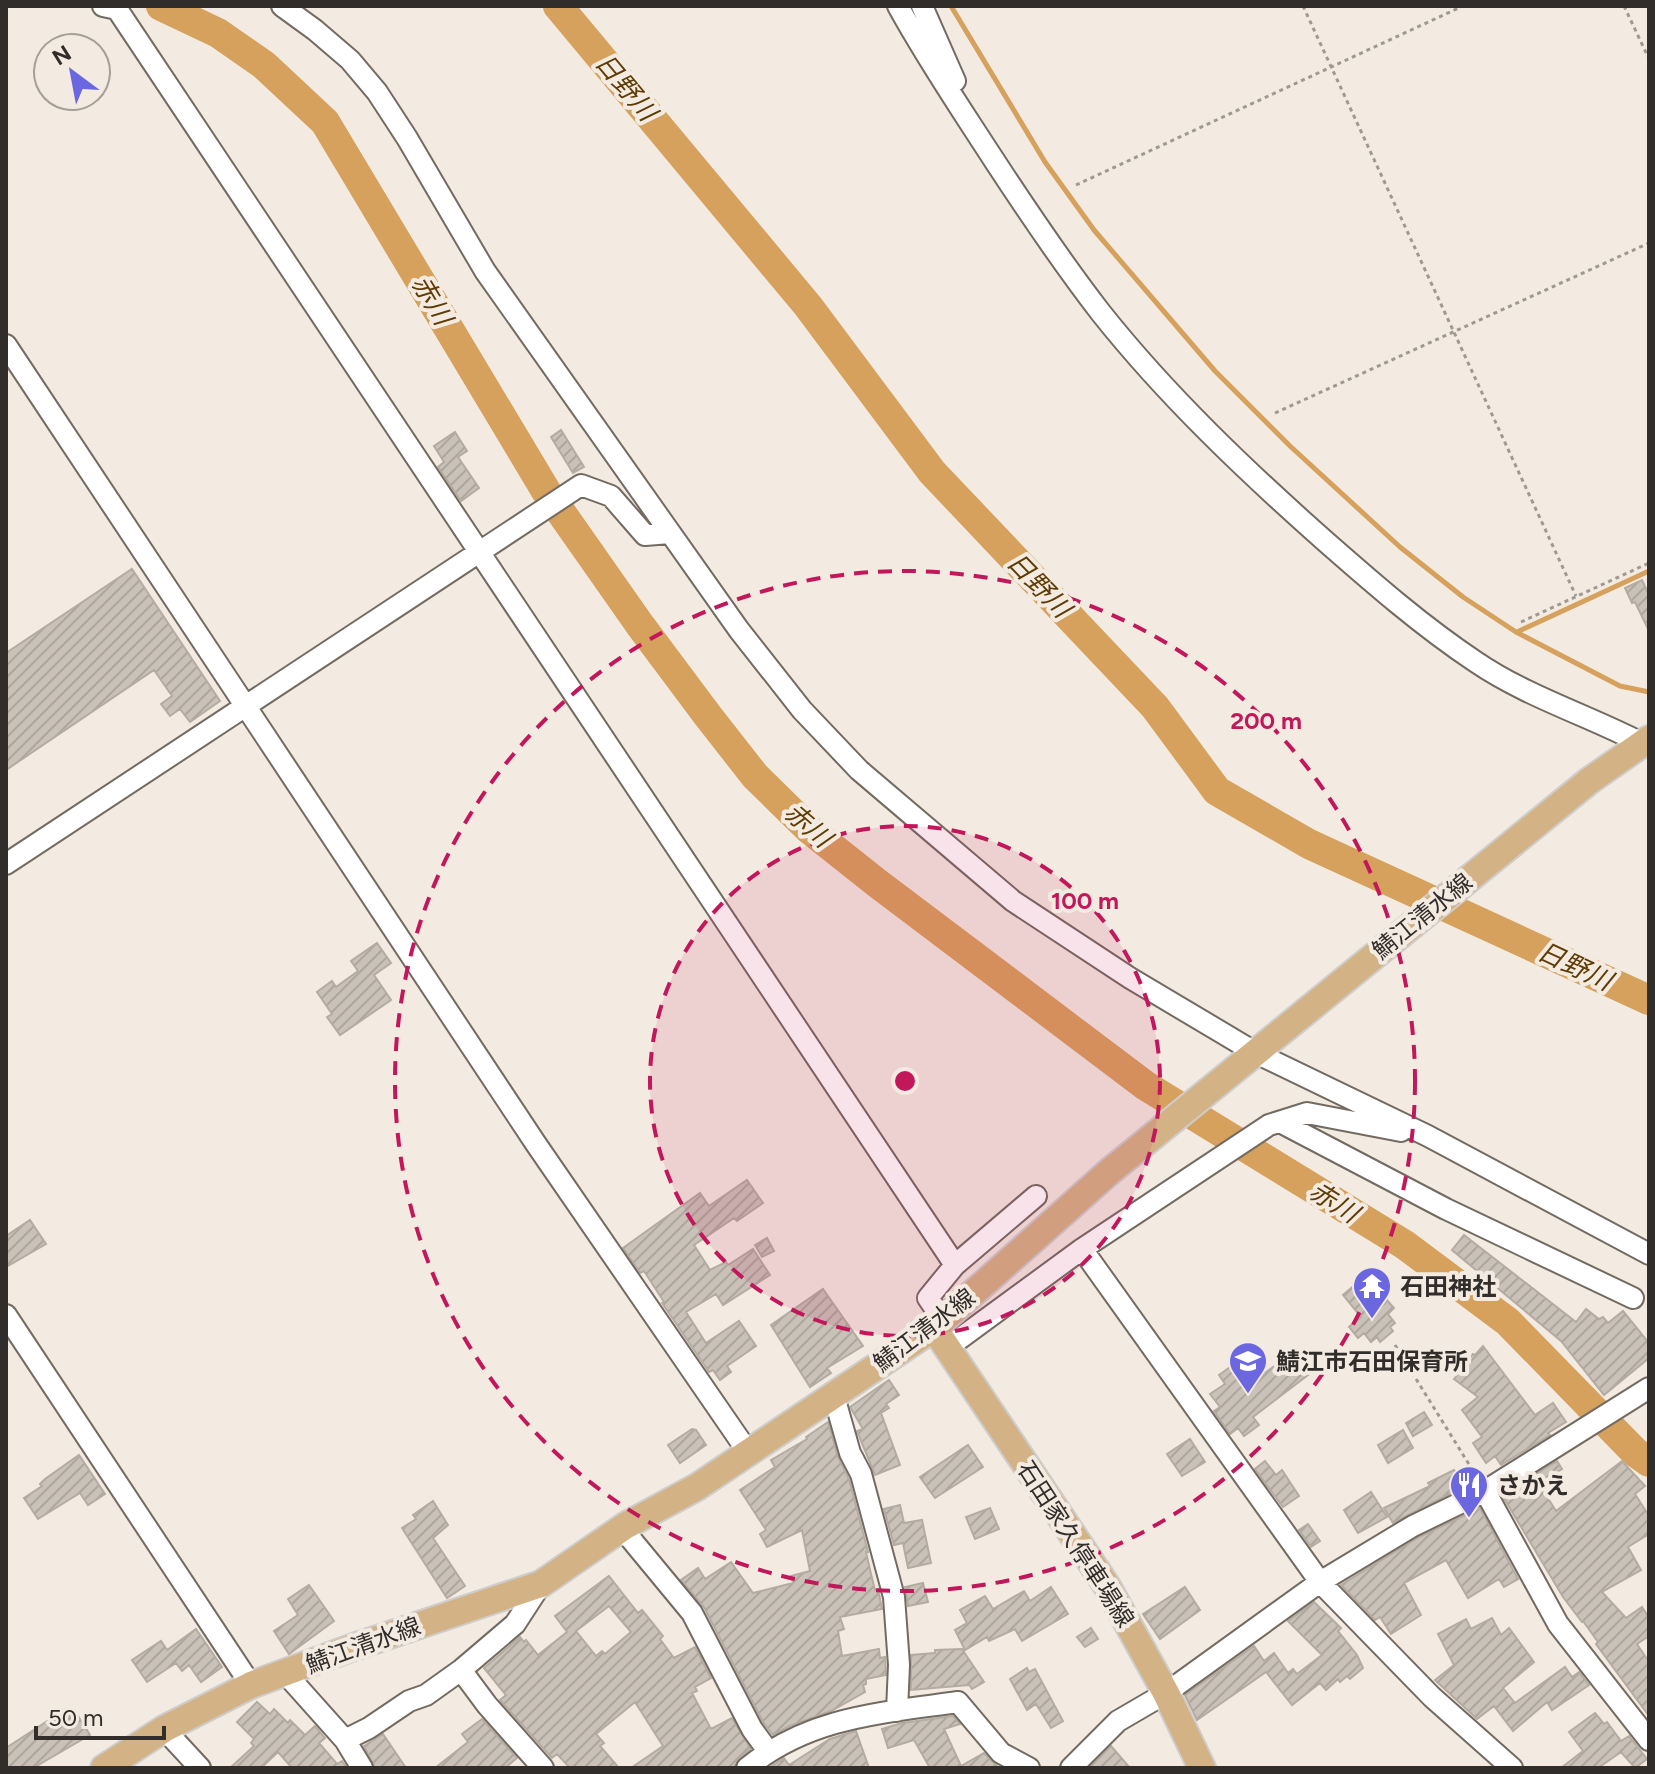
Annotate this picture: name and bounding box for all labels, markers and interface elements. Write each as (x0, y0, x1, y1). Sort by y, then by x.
north arrow (32, 32, 112, 112)
text: N (47, 40, 76, 71)
water label: 日野川 (589, 47, 665, 129)
water label: 赤川 (405, 269, 461, 333)
water label: 日野川 (1000, 546, 1080, 626)
text: 200 m (1230, 706, 1302, 735)
water label: 赤川 (778, 796, 840, 856)
street label: 鯖江清水線 (1366, 867, 1478, 965)
text: 100 m (1051, 886, 1119, 915)
water label: 日野川 (1533, 935, 1620, 998)
centre of rings (891, 1067, 919, 1095)
water label: 赤川 (1303, 1175, 1367, 1231)
temple icon: 石田神社 (1351, 1265, 1393, 1320)
place label: 石田神社 (1400, 1272, 1496, 1301)
street label: 鯖江清水線 (867, 1282, 981, 1378)
school or university icon: 鯖江市石田保育所 (1227, 1340, 1269, 1395)
place label: 鯖江市石田保育所 (1276, 1347, 1468, 1376)
street label: 石田家久停車場線 (1012, 1456, 1140, 1632)
restaurant icon: さかえ (1448, 1464, 1490, 1519)
place label: さかえ (1497, 1471, 1569, 1500)
street label: 鯖江清水線 (302, 1611, 424, 1679)
scale bar (36, 1690, 164, 1740)
text: 50 m (48, 1703, 104, 1732)

